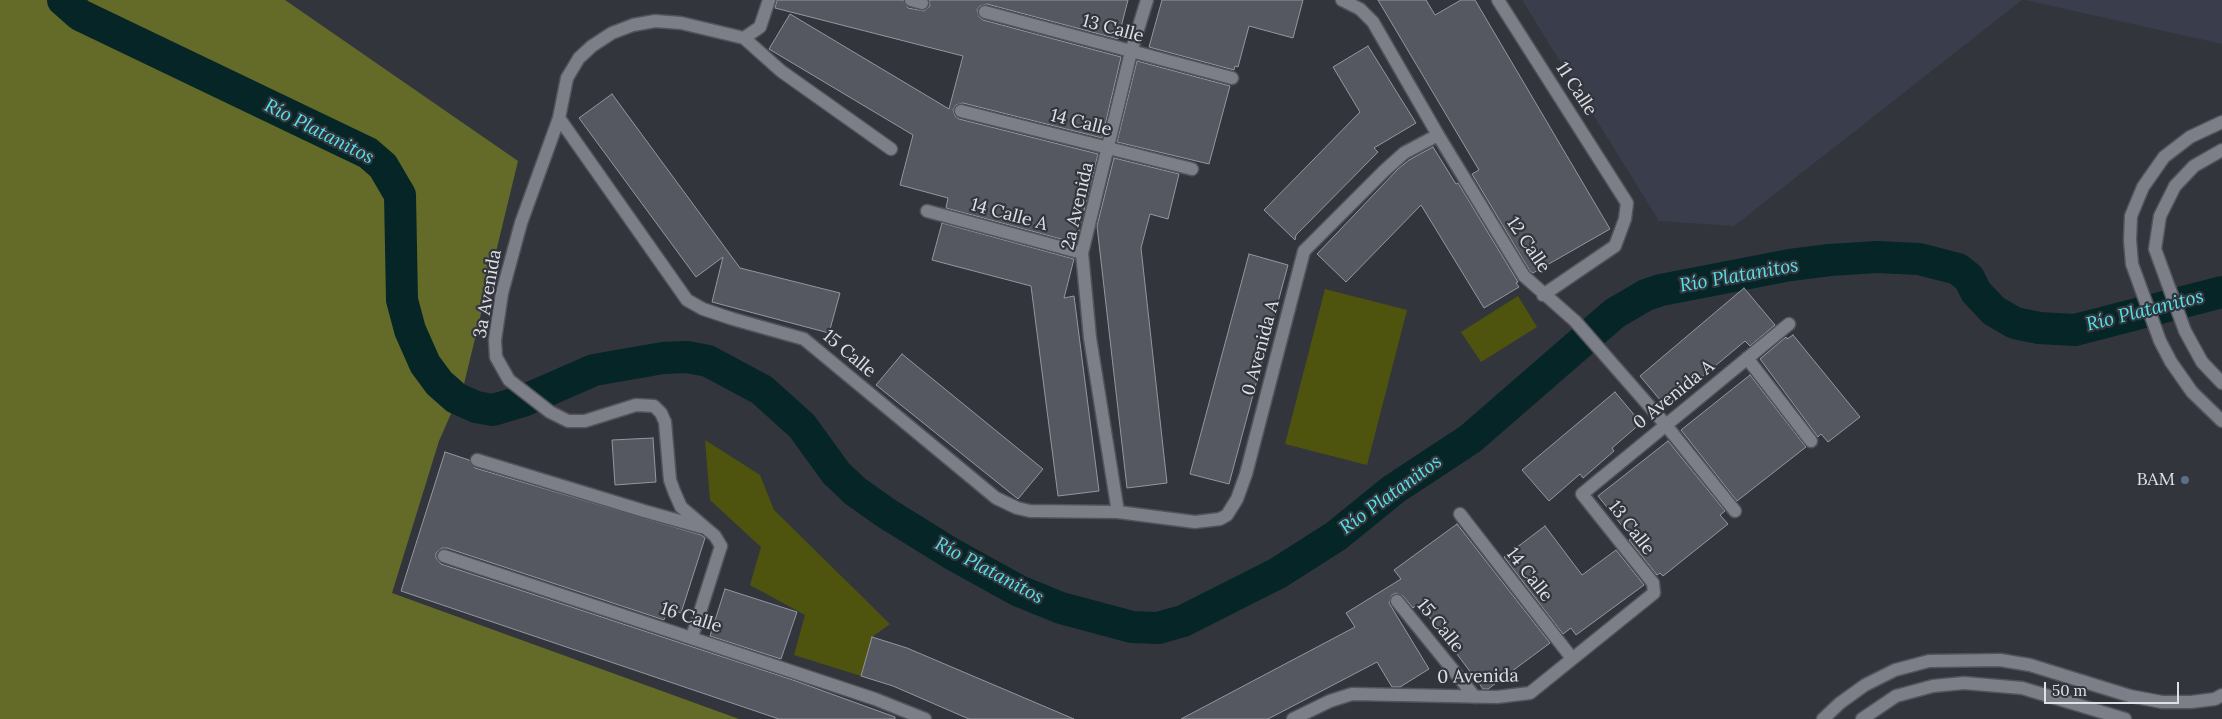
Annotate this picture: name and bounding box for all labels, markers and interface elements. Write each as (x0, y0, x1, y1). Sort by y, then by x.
street label: 13 Calle (1080, 10, 1146, 48)
street label: 11 Calle (1551, 58, 1601, 120)
water label: Río Platanitos (260, 95, 378, 169)
street label: 14 Calle (1048, 105, 1114, 141)
street label: 2a Avenida (1057, 160, 1099, 252)
street label: 14 Calle A (968, 194, 1050, 236)
street label: 12 Calle (1502, 213, 1554, 277)
street label: 3a Avenida (470, 248, 506, 340)
water label: Río Platanitos (1678, 254, 1800, 298)
water label: Río Platanitos (2084, 285, 2206, 337)
street label: 0 Avenida A (1238, 298, 1284, 398)
street label: 15 Calle (818, 326, 880, 382)
street label: 0 Avenida A (1629, 356, 1719, 434)
water label: Río Platanitos (1336, 450, 1446, 540)
place label: BAM (2137, 469, 2175, 491)
marker: BAM (2179, 474, 2191, 486)
street label: 13 Calle (1603, 497, 1659, 559)
water label: Río Platanitos (931, 533, 1047, 609)
street label: 14 Calle (1501, 544, 1557, 606)
street label: 15 Calle (1412, 595, 1468, 657)
street label: 16 Calle (658, 598, 724, 638)
street label: 0 Avenida (1437, 665, 1519, 689)
scale bar (2047, 672, 2182, 704)
text: 50 m (2052, 681, 2087, 700)

